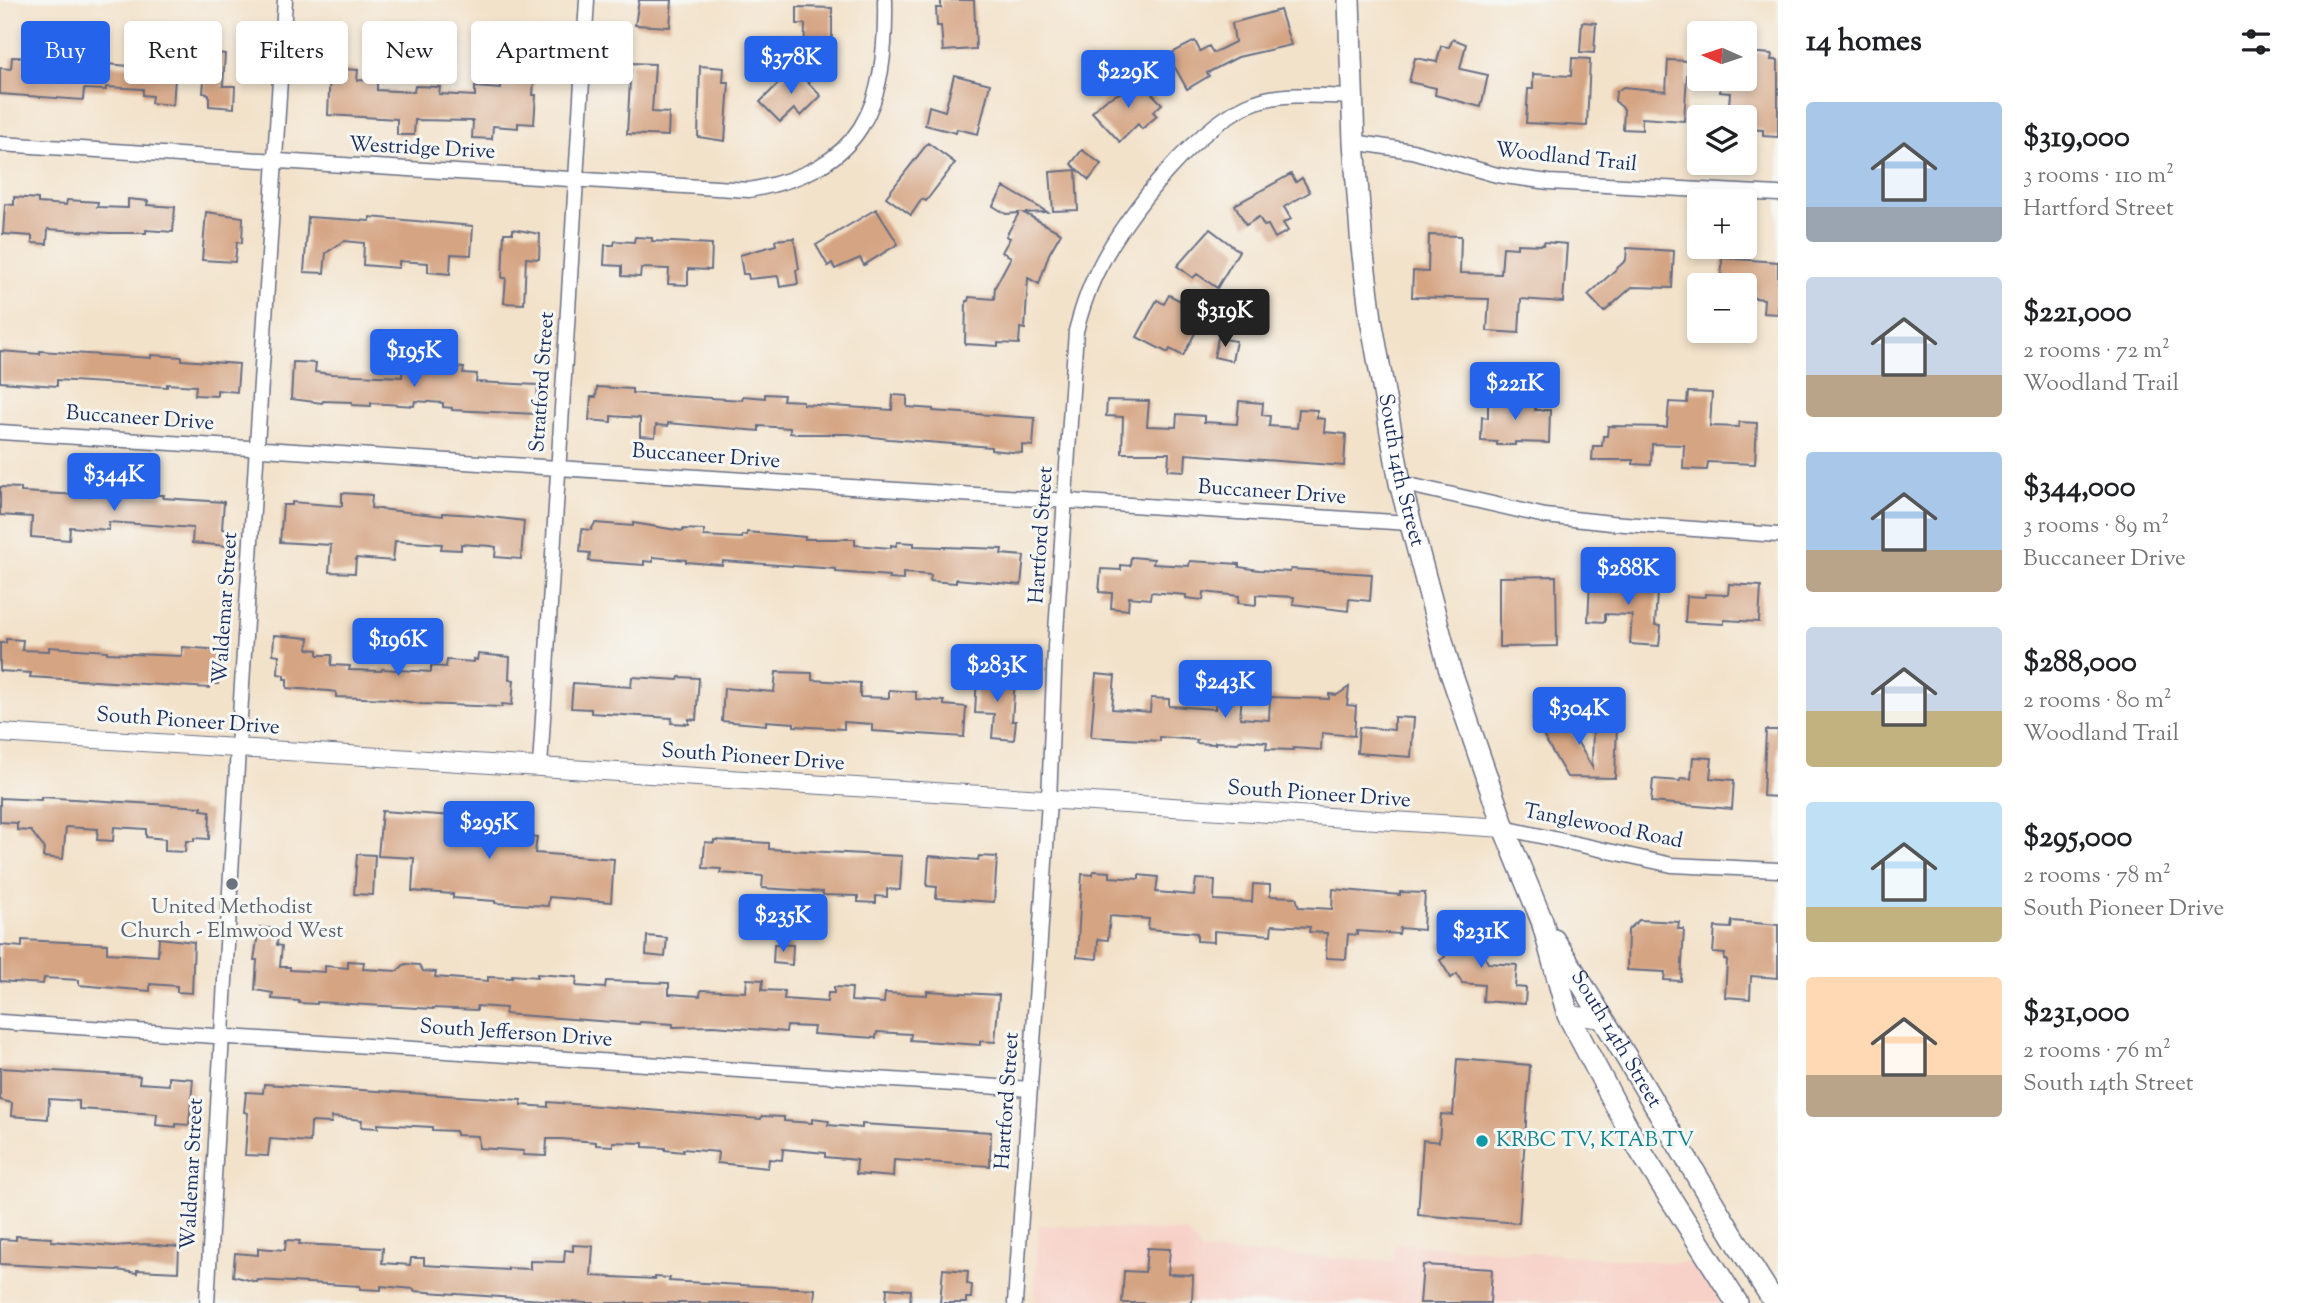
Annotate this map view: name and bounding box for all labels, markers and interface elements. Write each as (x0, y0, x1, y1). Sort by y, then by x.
chip: Buy (21, 21, 110, 84)
chip: Rent (124, 21, 222, 84)
chip: Filters (236, 21, 348, 84)
chip: New (362, 21, 457, 84)
chip: Apartment (471, 21, 633, 84)
north arrow (1687, 21, 1757, 91)
map controls (1687, 21, 1757, 343)
text: 14 homes (1806, 21, 1922, 64)
icon: filters (2237, 23, 2275, 61)
pin: $378K (742, 36, 840, 96)
text: $378K (760, 42, 822, 75)
pin: $229K (1079, 50, 1177, 110)
text: $229K (1097, 56, 1159, 89)
button: layers (1687, 105, 1757, 175)
text: $319,000 (2023, 117, 2130, 160)
street label: Westridge Drive (348, 130, 496, 168)
icon: home (1862, 130, 1946, 214)
street label: Woodland Trail (1494, 136, 1639, 180)
text: 3 rooms · 110 m² (2023, 160, 2174, 193)
button: + (1687, 189, 1757, 259)
text: Hartford Street (2023, 193, 2174, 226)
button: − (1687, 273, 1757, 343)
pin: $319K (1176, 290, 1274, 349)
text: $221,000 (2023, 292, 2132, 335)
text: $319K (1197, 295, 1253, 328)
icon: home (1862, 305, 1946, 389)
street label: Stratford Street (523, 311, 563, 453)
pin: $195K (365, 330, 463, 389)
text: $195K (386, 335, 442, 368)
text: 2 rooms · 72 m² (2023, 335, 2170, 368)
pin: $221K (1466, 362, 1564, 422)
text: $221K (1486, 368, 1544, 401)
text: Woodland Trail (2023, 368, 2179, 401)
street label: South 14th Street (1369, 391, 1431, 550)
street label: Buccaneer Drive (65, 399, 215, 439)
street label: Buccaneer Drive (631, 437, 781, 477)
pin: $344K (65, 454, 163, 513)
text: $344K (83, 459, 145, 492)
street label: Hartford Street (1022, 465, 1062, 605)
text: $344,000 (2023, 467, 2136, 510)
street label: Buccaneer Drive (1197, 473, 1347, 513)
icon: home (1862, 480, 1946, 564)
text: 3 rooms · 89 m² (2023, 510, 2169, 543)
street label: Waldemar Street (206, 531, 246, 685)
text: Buccaneer Drive (2023, 543, 2186, 576)
pin: $288K (1579, 548, 1677, 607)
text: $288K (1597, 553, 1659, 586)
pin: $196K (349, 618, 447, 678)
text: $196K (368, 624, 428, 657)
text: $288,000 (2023, 642, 2137, 685)
pin: $283K (948, 644, 1046, 704)
text: $283K (967, 650, 1027, 683)
icon: home (1862, 655, 1946, 739)
pin: $243K (1176, 660, 1274, 720)
text: $243K (1195, 666, 1255, 699)
text: 2 rooms · 80 m² (2023, 685, 2171, 718)
pin: $304K (1530, 688, 1628, 747)
text: $304K (1549, 693, 1609, 726)
street label: South Pioneer Drive (95, 701, 281, 743)
text: Woodland Trail (2023, 718, 2179, 751)
street label: South Pioneer Drive (660, 737, 846, 779)
street label: South Pioneer Drive (1226, 774, 1412, 816)
street label: Tanglewood Road (1521, 797, 1685, 857)
pin: $295K (440, 802, 538, 861)
text: $295K (460, 807, 518, 840)
text: $295,000 (2023, 817, 2132, 860)
icon: home (1862, 830, 1946, 914)
text: 2 rooms · 78 m² (2023, 860, 2171, 893)
marker: United Methodist Church - Elmwood West (224, 876, 240, 892)
place label: United Methodist Church - Elmwood West (120, 893, 344, 947)
text: South Pioneer Drive (2023, 893, 2224, 926)
pin: $235K (734, 894, 832, 954)
text: $235K (755, 900, 811, 933)
pin: $231K (1432, 911, 1530, 970)
text: $231K (1453, 916, 1509, 949)
street label: South 14th Street (1562, 965, 1669, 1114)
text: $231,000 (2023, 992, 2130, 1035)
icon: home (1862, 1005, 1946, 1089)
street label: South Jefferson Drive (419, 1012, 613, 1056)
street label: Hartford Street (988, 1031, 1028, 1171)
text: 2 rooms · 76 m² (2023, 1035, 2171, 1068)
text: South 14th Street (2023, 1068, 2194, 1101)
street label: Waldemar Street (174, 1097, 212, 1251)
place label: KRBC TV, KTAB TV (1496, 1126, 1694, 1156)
marker: KRBC TV, KTAB TV (1474, 1133, 1490, 1149)

